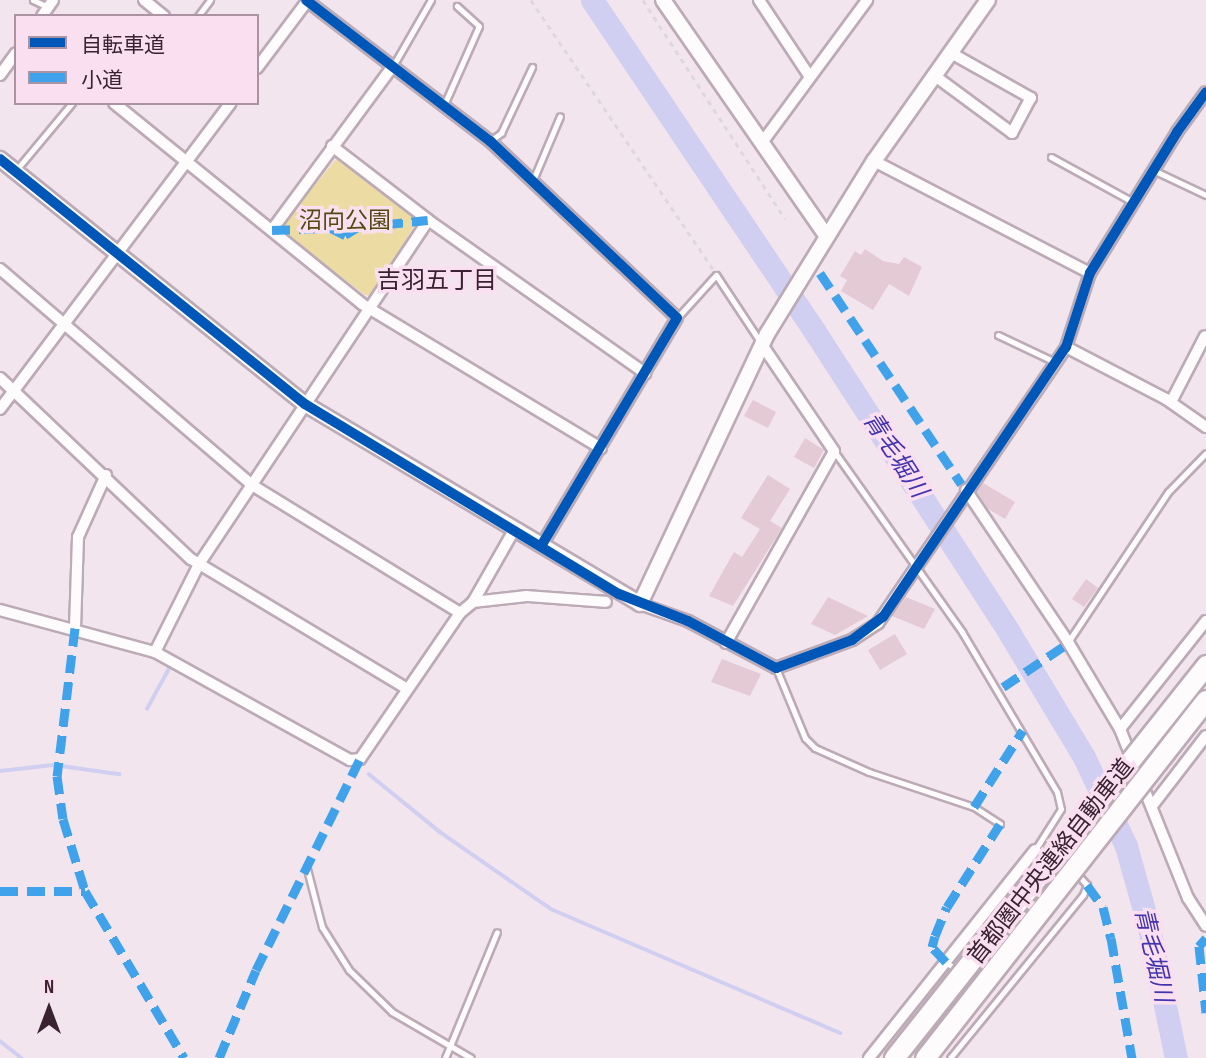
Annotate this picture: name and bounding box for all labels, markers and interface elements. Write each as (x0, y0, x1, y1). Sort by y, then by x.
legend (14, 14, 259, 105)
text: 自転車道 (81, 33, 165, 58)
text: 小道 (81, 68, 123, 93)
park label: 沼向公園 (299, 207, 391, 235)
district label: 吉羽五丁目 (377, 267, 497, 295)
water label: 青毛堀川 (857, 407, 933, 503)
street label: 首都圏中央連絡自動車道 (962, 754, 1140, 970)
water label: 青毛堀川 (1128, 905, 1178, 1005)
north arrow (14, 974, 84, 1044)
text: N (44, 976, 54, 999)

